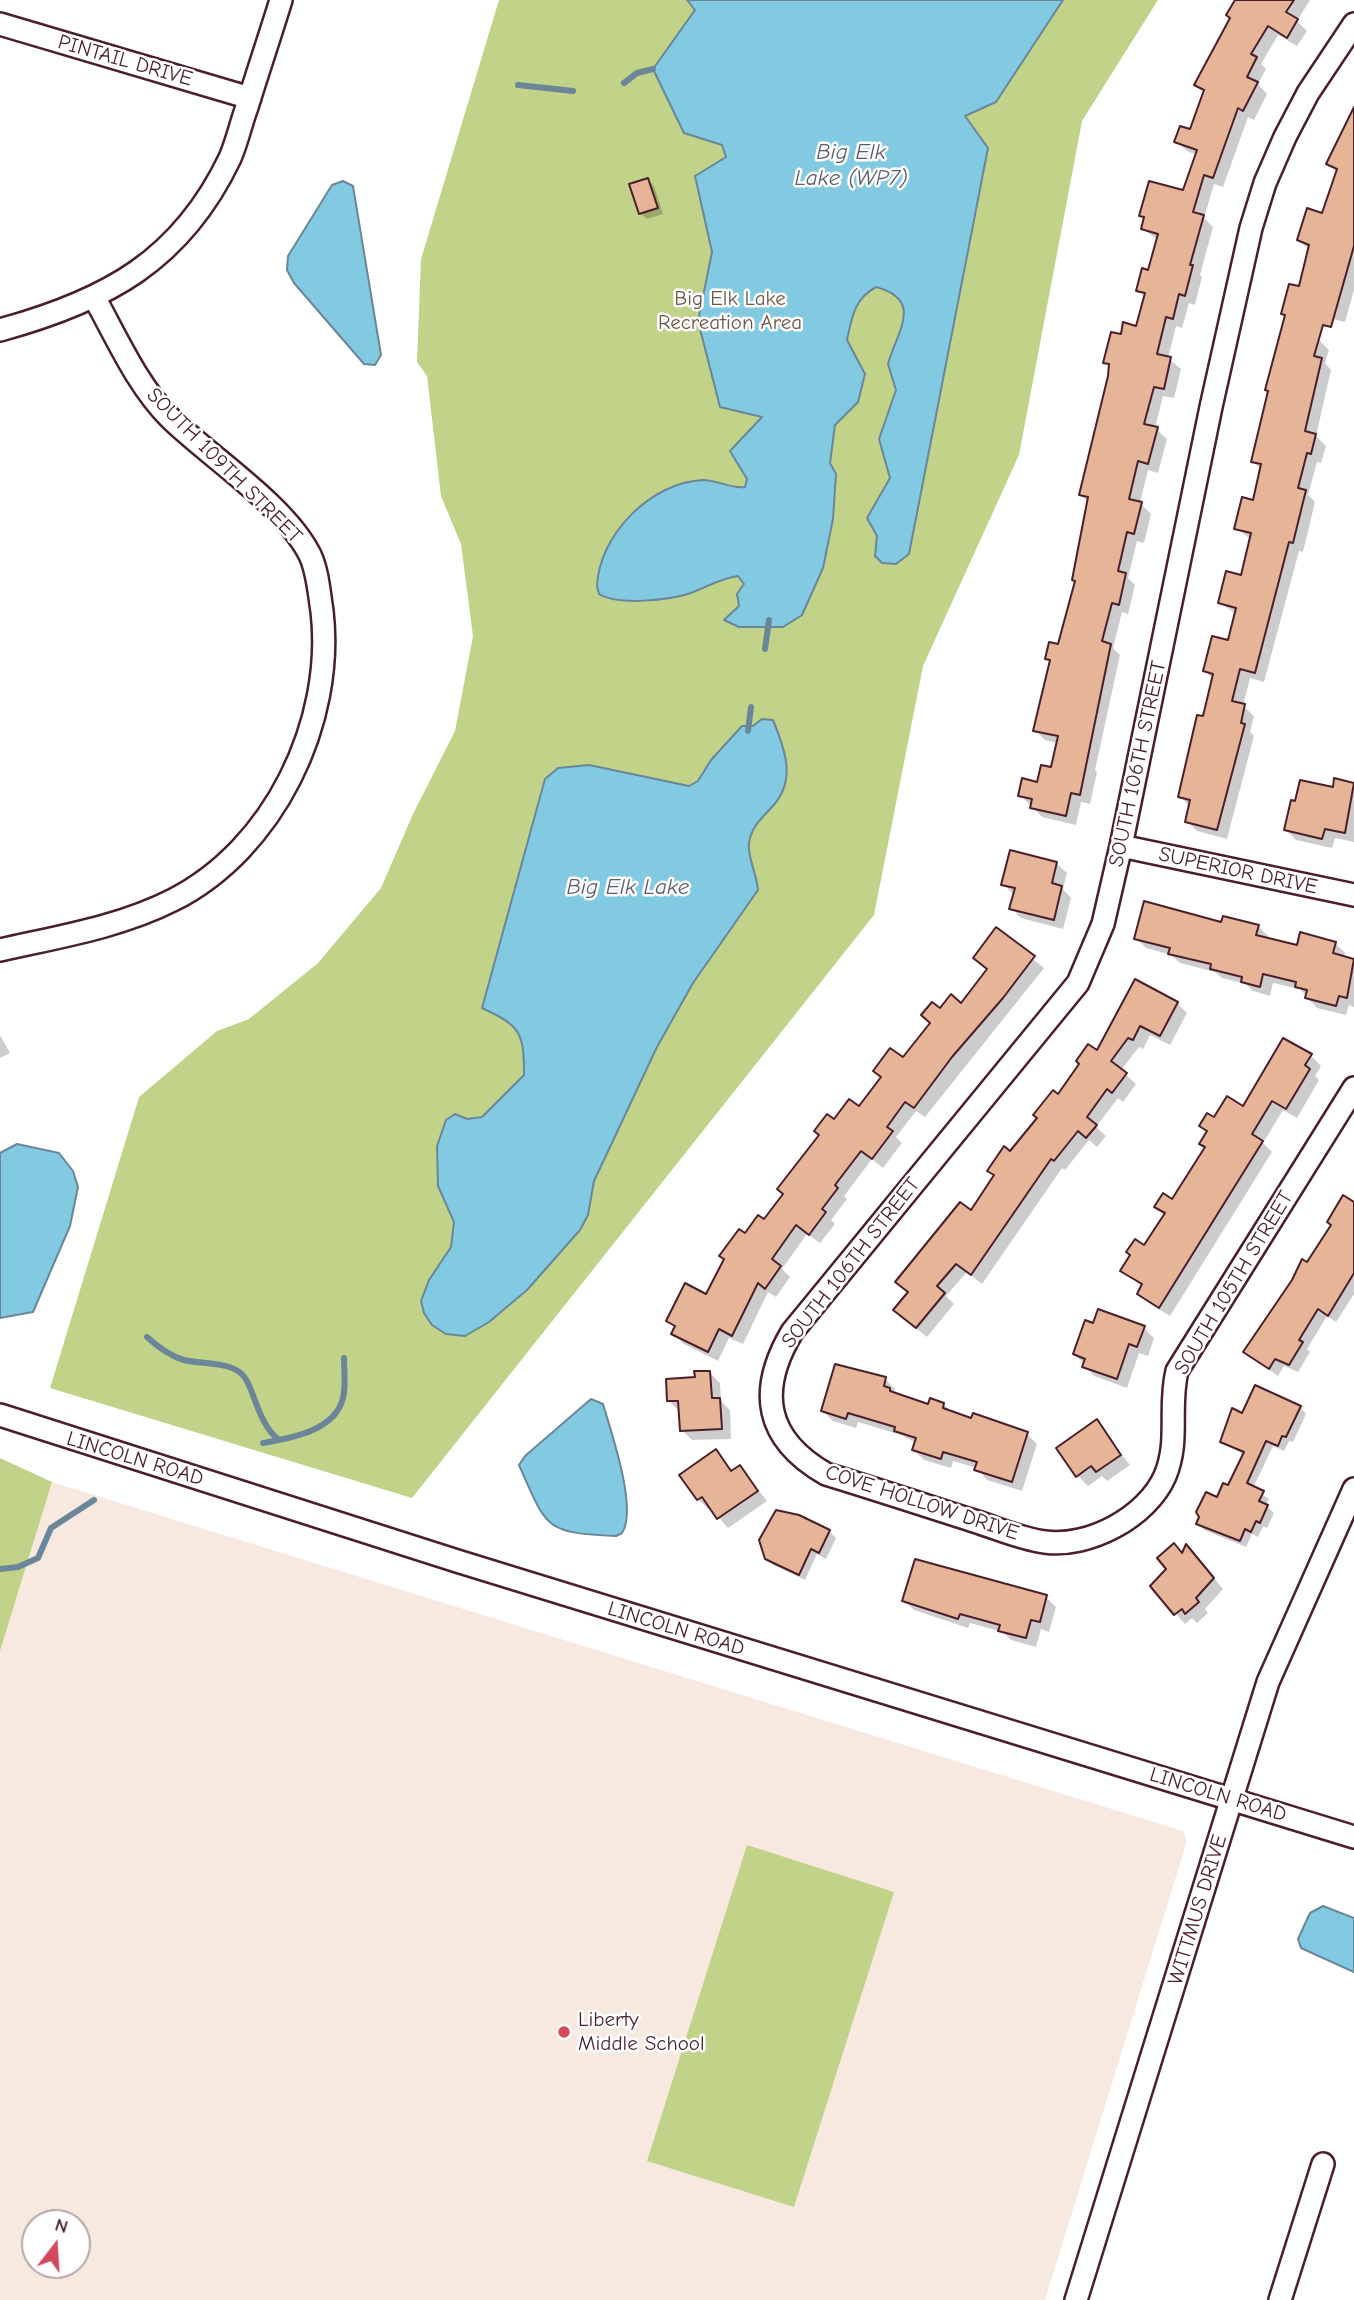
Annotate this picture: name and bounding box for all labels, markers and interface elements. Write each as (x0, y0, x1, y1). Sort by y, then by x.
street label: PINTAIL DRIVE (55, 30, 195, 92)
water label: Big Elk Lake (WP7) (794, 138, 908, 192)
park label: Big Elk Lake Recreation Area (658, 286, 802, 336)
street label: SOUTH 109TH STREET (141, 383, 307, 549)
street label: SOUTH 106TH STREET (1104, 659, 1172, 869)
street label: SUPERIOR DRIVE (1156, 842, 1320, 900)
water label: Big Elk Lake (567, 873, 689, 901)
street label: SOUTH 106TH STREET (776, 1173, 926, 1353)
street label: SOUTH 105TH STREET (1169, 1187, 1299, 1379)
street label: LINCOLN ROAD (64, 1426, 206, 1492)
street label: COVE HOLLOW DRIVE (822, 1460, 1022, 1546)
street label: LINCOLN ROAD (605, 1596, 747, 1662)
street label: LINCOLN ROAD (1147, 1762, 1289, 1828)
street label: WITTMUS DRIVE (1163, 1832, 1233, 1988)
place label: Liberty Middle School (578, 2007, 705, 2057)
marker: Liberty Middle School (556, 2024, 572, 2040)
north arrow (21, 2209, 91, 2279)
text: N (52, 2213, 71, 2238)

